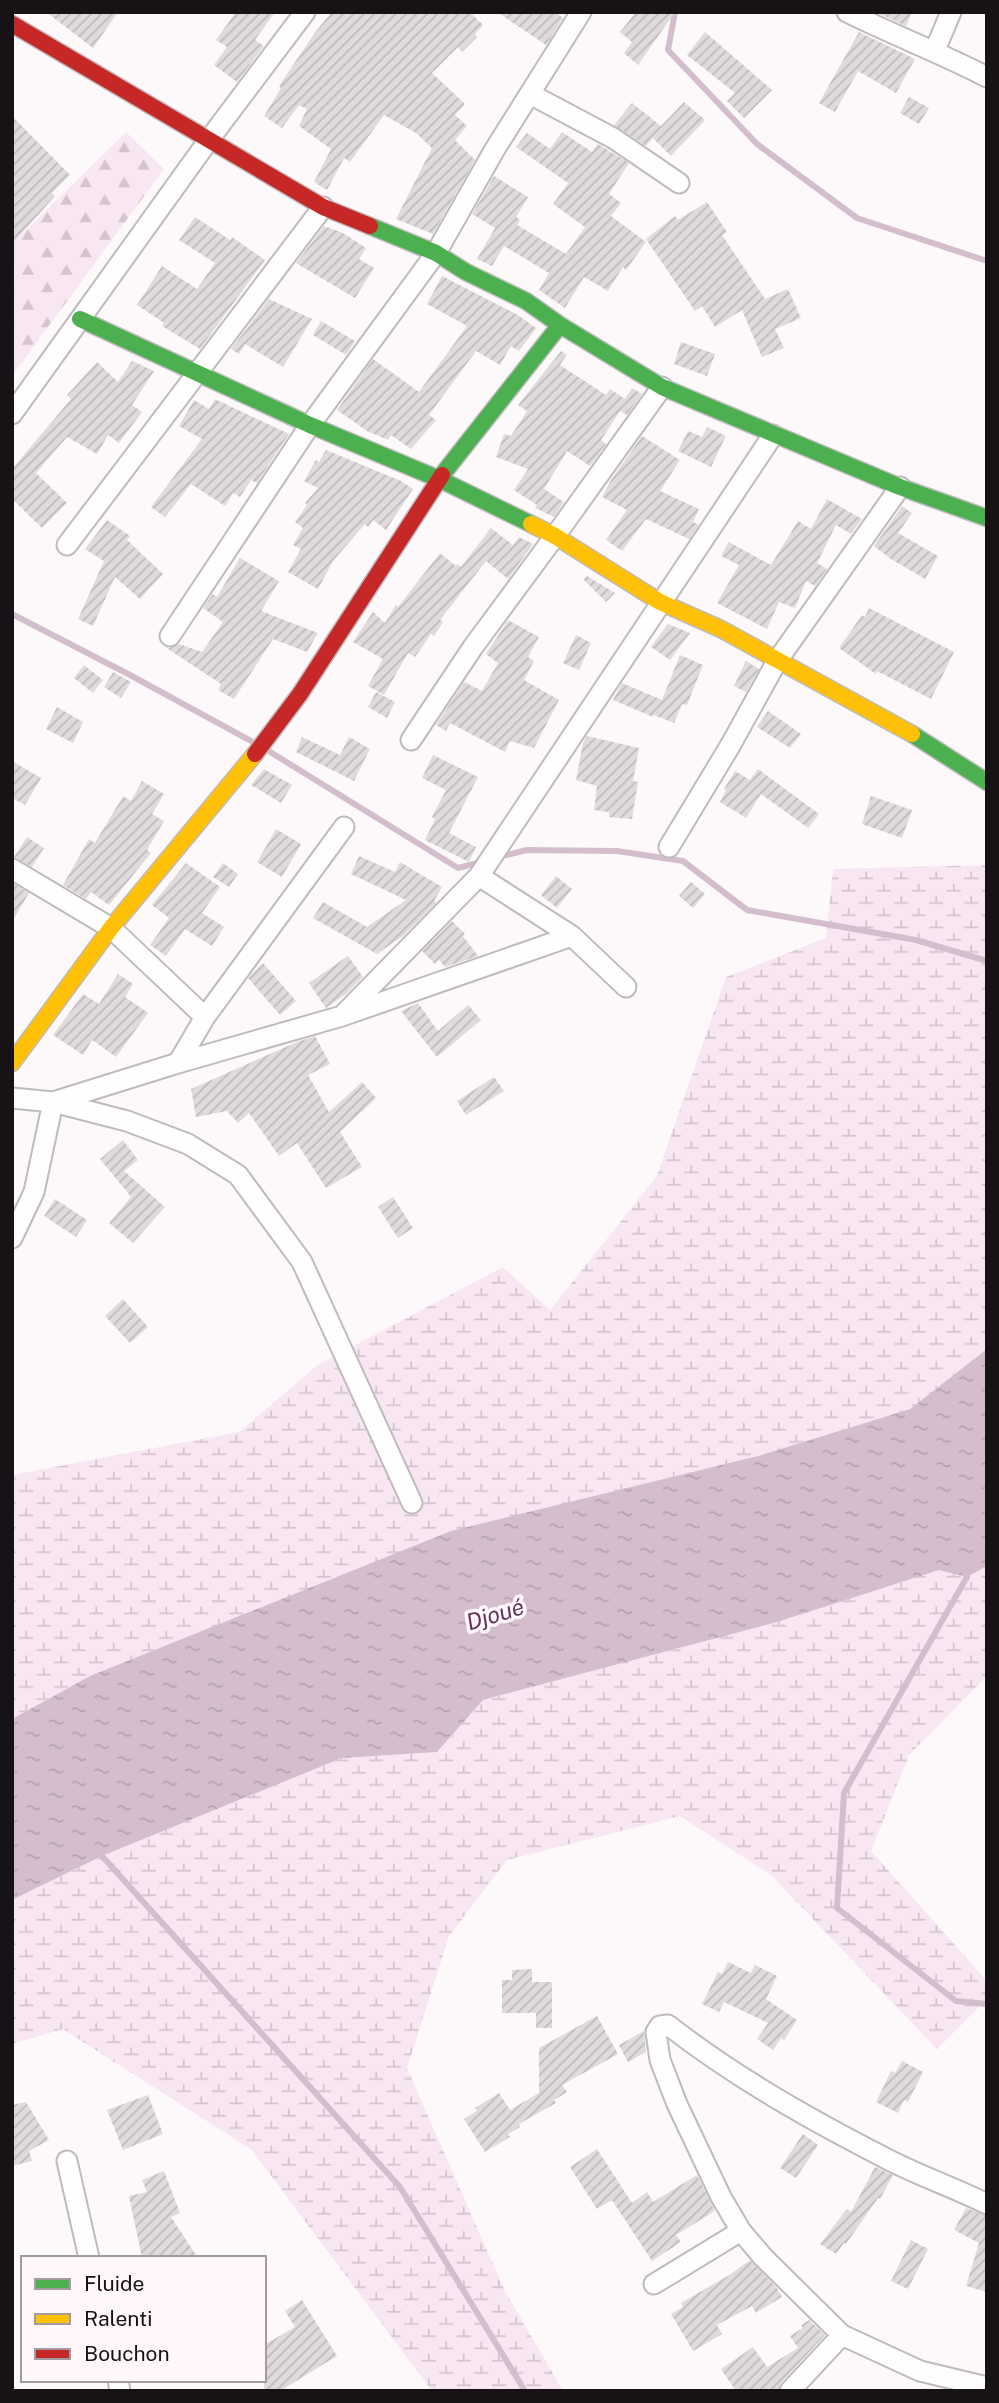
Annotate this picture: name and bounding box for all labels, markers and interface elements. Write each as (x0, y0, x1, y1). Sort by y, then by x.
water label: Djoué (463, 1592, 527, 1636)
legend (21, 2256, 266, 2382)
text: Fluide (84, 2271, 144, 2296)
text: Ralenti (84, 2306, 152, 2331)
text: Bouchon (84, 2341, 170, 2366)

